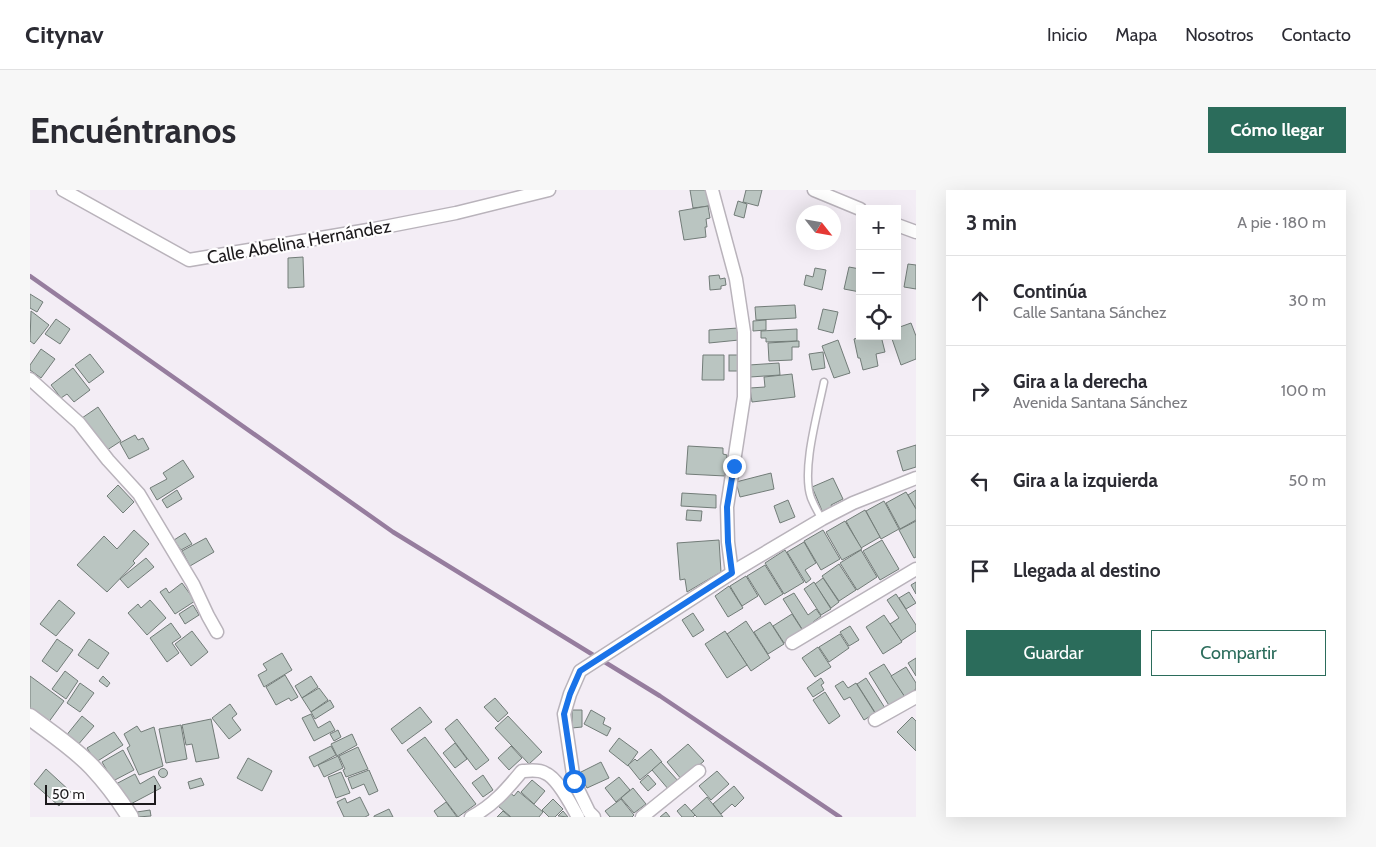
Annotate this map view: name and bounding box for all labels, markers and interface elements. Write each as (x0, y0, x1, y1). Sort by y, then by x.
text: Citynav (25, 20, 104, 49)
text: Inicio (1047, 24, 1087, 46)
text: Mapa (1115, 24, 1157, 46)
text: Nosotros (1185, 24, 1254, 46)
text: Contacto (1282, 24, 1351, 46)
button: Cómo llegar (1208, 107, 1346, 153)
text: Encuéntranos (30, 109, 236, 152)
north arrow (796, 205, 841, 250)
map controls (856, 205, 901, 340)
button: + (856, 205, 901, 250)
text: 3 min (966, 210, 1017, 235)
text: A pie · 180 m (1237, 213, 1326, 232)
street label: Calle Abelina Hernández (205, 215, 393, 269)
button: − (856, 250, 901, 295)
text: Continúa (1013, 280, 1087, 303)
icon: ahead (966, 287, 994, 315)
text: 30 m (1289, 291, 1326, 310)
button: locate (856, 295, 901, 340)
text: Calle Santana Sánchez (1013, 303, 1167, 322)
text: Gira a la derecha (1013, 370, 1148, 393)
icon: right (966, 377, 994, 405)
text: 100 m (1281, 381, 1326, 400)
text: Avenida Santana Sánchez (1013, 393, 1187, 412)
route end (723, 455, 746, 478)
icon: left (966, 467, 994, 495)
text: Gira a la izquierda (1013, 469, 1158, 492)
text: 50 m (1289, 471, 1326, 490)
icon: arrive (966, 557, 994, 585)
text: Llegada al destino (1013, 559, 1160, 582)
button: Guardar (966, 630, 1141, 676)
button: Compartir (1151, 630, 1326, 676)
route start (563, 770, 586, 793)
scale bar (45, 782, 156, 805)
text: 50 m (52, 785, 85, 803)

